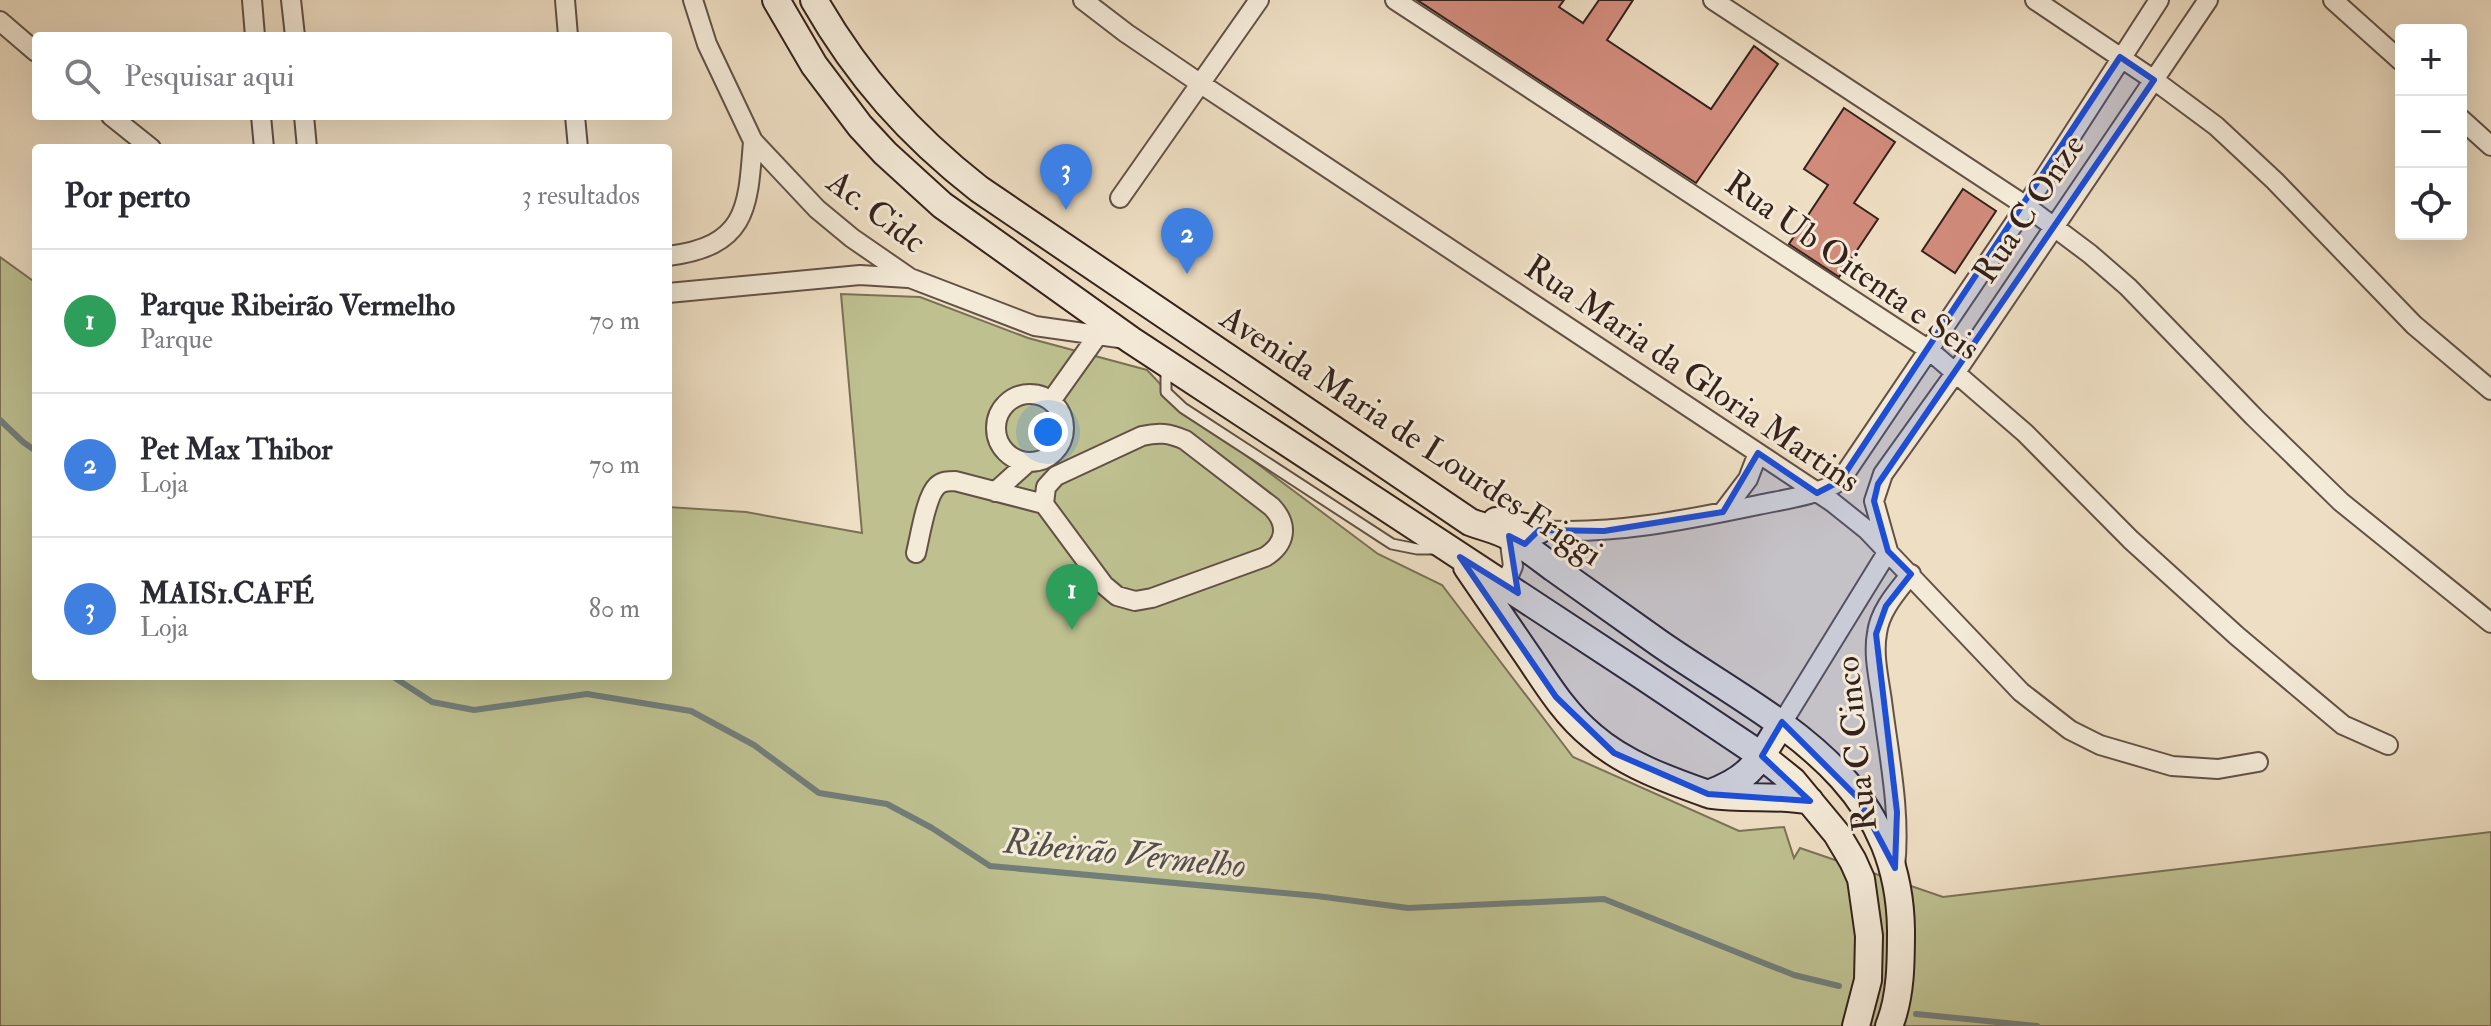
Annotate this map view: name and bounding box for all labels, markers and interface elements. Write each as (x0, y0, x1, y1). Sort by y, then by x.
map controls (2395, 24, 2467, 240)
button: + (2395, 24, 2467, 96)
search box (32, 32, 672, 120)
icon: search (60, 54, 104, 98)
text: Pesquisar aqui (124, 58, 294, 95)
button: − (2395, 96, 2467, 168)
street label: Rua C Onze (1964, 126, 2095, 292)
pin: 3 (1040, 144, 1092, 210)
street label: Ac. Cidc (817, 160, 934, 264)
street label: Rua Ub Oitenta e Seis (1716, 162, 1988, 370)
button: locate (2395, 168, 2467, 240)
text: Por perto (64, 175, 190, 218)
text: 3 resultados (522, 180, 640, 212)
pin: 2 (1161, 208, 1213, 274)
street label: Rua Maria da Gloria Martins (1516, 246, 1868, 503)
text: Parque Ribeirão Vermelho (140, 287, 455, 324)
street label: Avenida Maria de Lourdes Friggi (1211, 296, 1610, 576)
text: 1 (85, 305, 95, 337)
text: 70 m (589, 305, 640, 337)
text: Parque (140, 324, 213, 356)
your location (1028, 412, 1068, 452)
text: Pet Max Thibor (140, 431, 332, 468)
text: 2 (83, 449, 97, 481)
text: 70 m (589, 449, 640, 481)
text: Loja (140, 468, 188, 500)
pin: 1 (1046, 564, 1098, 630)
text: MAIS1.CAFÉ (140, 575, 314, 612)
text: 3 (85, 593, 95, 625)
text: 80 m (589, 593, 640, 625)
text: Loja (140, 612, 188, 644)
street label: Rua C Cinco (1826, 654, 1887, 834)
water label: Ribeirão Vermelho (1001, 818, 1248, 889)

